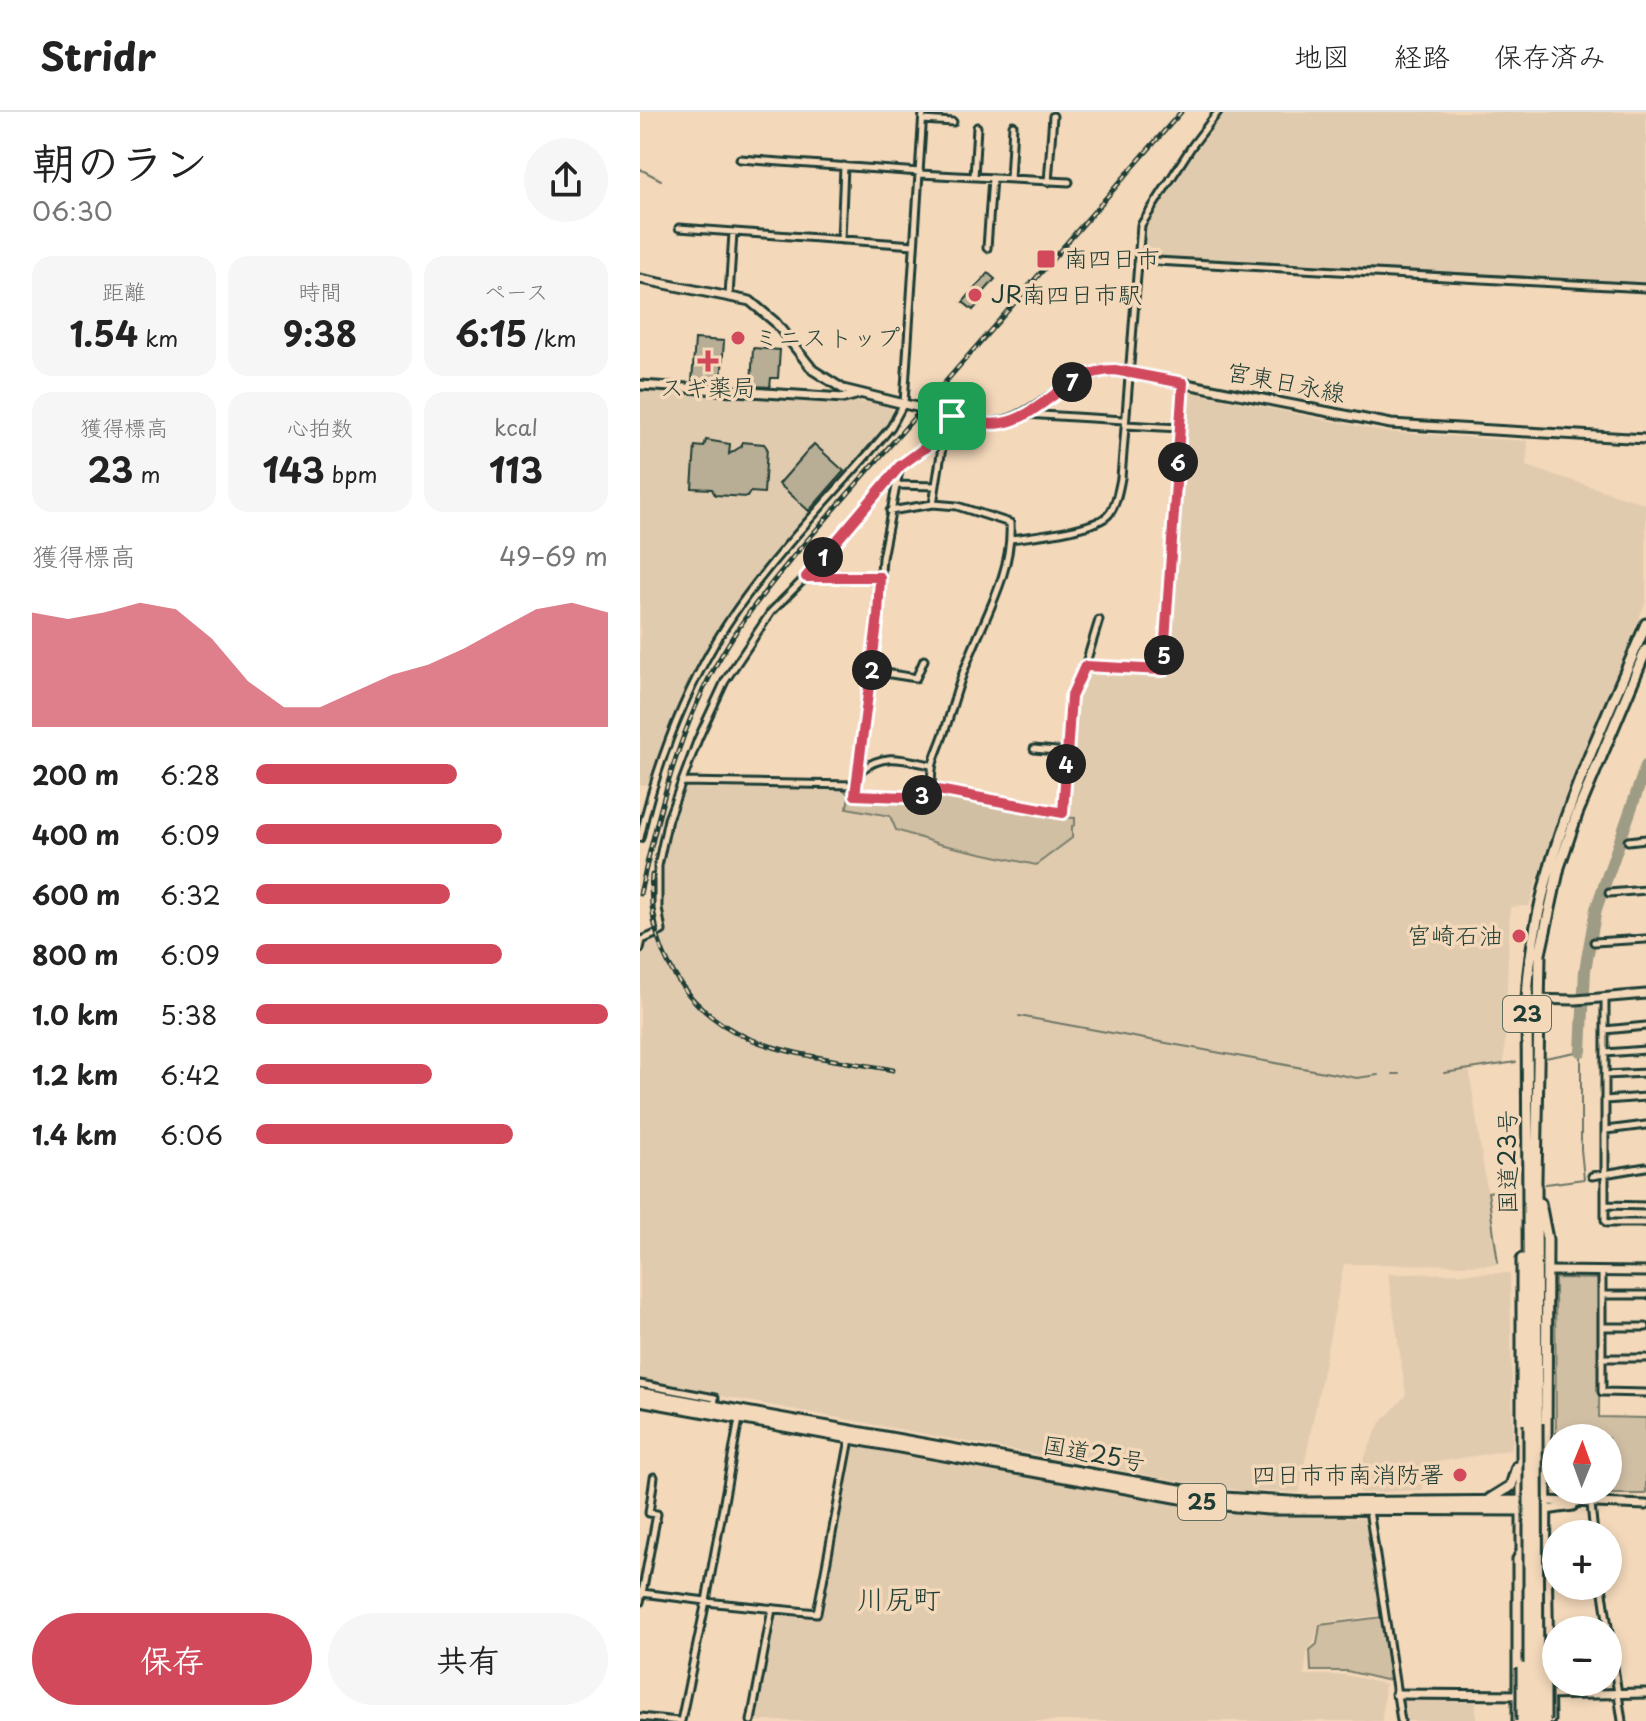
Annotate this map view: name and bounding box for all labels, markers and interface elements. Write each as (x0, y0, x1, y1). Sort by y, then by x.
text: Stridr (40, 27, 156, 84)
text: 地図 (1294, 34, 1350, 77)
text: 経路 (1394, 34, 1450, 77)
text: 保存済み (1494, 34, 1606, 77)
text: 朝のラン (32, 128, 208, 194)
button: share (524, 138, 608, 222)
text: 06:30 (32, 191, 113, 230)
place label: 南四日市 (1064, 239, 1160, 275)
marker: 南四日市 (1035, 248, 1057, 270)
text: 距離 (102, 274, 146, 307)
text: 時間 (298, 274, 342, 307)
text: ペース (484, 274, 548, 307)
place label: JR南四日市駅 (991, 275, 1142, 311)
marker: JR南四日市駅 (966, 286, 984, 304)
text: 1.54 (70, 307, 138, 359)
text: 9:38 (283, 307, 357, 359)
text: 6:15 (455, 307, 527, 359)
place label: ミニストップ (754, 318, 900, 354)
text: km (138, 321, 178, 354)
text: /km (527, 321, 577, 354)
marker: ミニストップ (729, 329, 747, 347)
marker: スギ薬局 (699, 352, 717, 370)
street label: 宮東日永線 (1224, 352, 1349, 410)
pin: 7 (1052, 362, 1092, 402)
text: 7 (1066, 365, 1078, 398)
place label: スギ薬局 (660, 368, 756, 404)
pin (918, 382, 986, 450)
icon: arrive (930, 394, 974, 438)
text: 獲得標高 (80, 410, 168, 443)
text: 心拍数 (287, 410, 353, 443)
text: kcal (494, 410, 538, 443)
pin: 6 (1158, 442, 1198, 482)
text: 23 (87, 443, 133, 495)
text: 143 (263, 443, 325, 495)
text: 113 (489, 443, 543, 495)
text: 6 (1170, 445, 1186, 478)
text: m (133, 457, 161, 490)
text: bpm (325, 457, 378, 490)
text: 獲得標高 (32, 536, 136, 575)
text: 49–69 m (499, 536, 608, 575)
pin: 1 (803, 537, 843, 577)
text: 1 (818, 540, 828, 573)
pin: 5 (1144, 635, 1184, 675)
text: 5 (1157, 638, 1171, 671)
pin: 2 (852, 650, 892, 690)
text: 2 (864, 653, 880, 686)
pin: 4 (1046, 744, 1086, 784)
text: 4 (1059, 747, 1073, 780)
text: 200 m (32, 755, 119, 794)
text: 6:28 (160, 755, 220, 794)
pin: 3 (902, 775, 942, 815)
text: 3 (915, 778, 929, 811)
text: 400 m (32, 815, 120, 854)
text: 6:09 (160, 815, 220, 854)
text: 600 m (32, 875, 120, 914)
text: 6:32 (160, 875, 221, 914)
place label: 宮崎石油 (1407, 916, 1503, 952)
marker: 宮崎石油 (1510, 927, 1528, 945)
text: 800 m (32, 935, 119, 974)
text: 6:09 (160, 935, 220, 974)
text: 1.0 km (32, 995, 119, 1034)
text: 5:38 (160, 995, 218, 1034)
road number: 23 (1503, 996, 1551, 1032)
text: 1.2 km (32, 1055, 118, 1094)
text: 6:42 (160, 1055, 220, 1094)
street label: 国道23号 (1488, 1110, 1524, 1214)
text: 1.4 km (32, 1115, 117, 1154)
text: 6:06 (160, 1115, 223, 1154)
north arrow (1542, 1424, 1622, 1504)
map controls (1542, 1424, 1622, 1696)
street label: 国道25号 (1040, 1425, 1149, 1479)
place label: 四日市市南消防署 (1252, 1455, 1444, 1491)
marker: 四日市市南消防署 (1451, 1466, 1469, 1484)
road number: 25 (1178, 1484, 1226, 1520)
button: + (1542, 1520, 1622, 1600)
district label: 川尻町 (857, 1576, 941, 1619)
button: 保存 (32, 1613, 312, 1705)
button: 共有 (328, 1613, 608, 1705)
button: − (1542, 1616, 1622, 1696)

